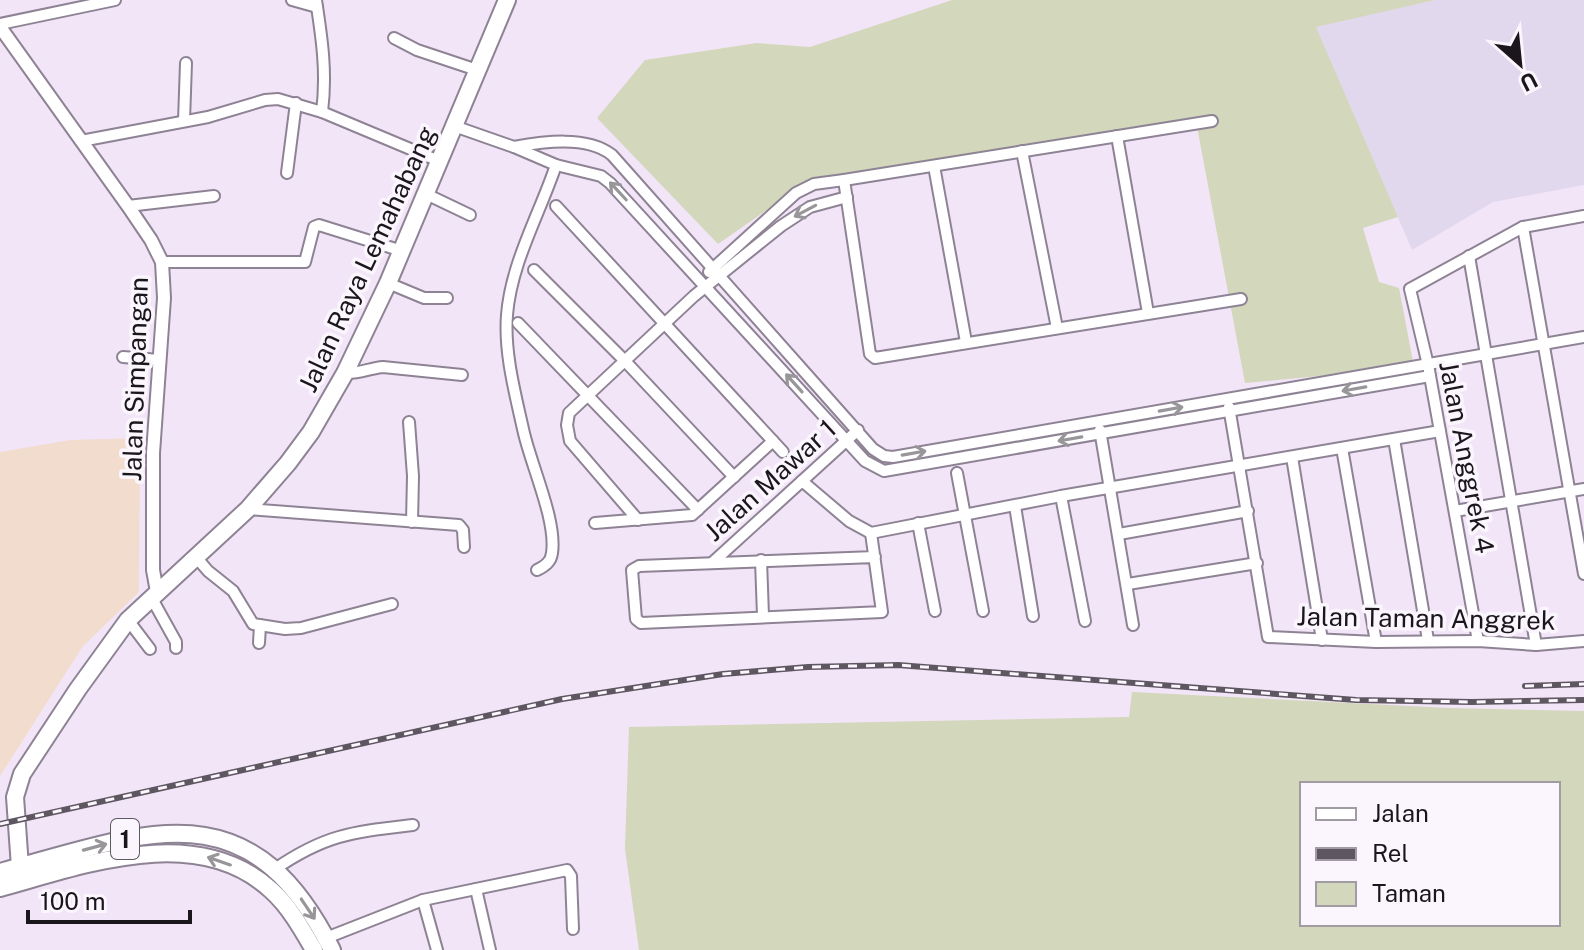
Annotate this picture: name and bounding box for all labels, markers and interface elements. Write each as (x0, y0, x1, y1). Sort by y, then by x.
north arrow (1480, 24, 1560, 104)
text: U (1516, 67, 1542, 97)
street label: Jalan Raya Lemahabang (292, 121, 442, 397)
one-way arrow (609, 182, 627, 202)
one-way arrow (794, 204, 817, 220)
street label: Jalan Simpangan (116, 276, 154, 482)
street label: Jalan Anggrek 4 (1433, 358, 1501, 556)
one-way arrow (785, 373, 803, 393)
one-way arrow (1341, 383, 1367, 398)
one-way arrow (1157, 401, 1183, 416)
street label: Jalan Mawar 1 (698, 413, 842, 547)
one-way arrow (1058, 433, 1083, 448)
one-way arrow (901, 445, 927, 460)
street label: Jalan Taman Anggrek (1296, 600, 1556, 636)
legend (1300, 782, 1560, 926)
text: Jalan (1372, 799, 1429, 827)
road number: 1 (111, 819, 139, 859)
one-way arrow (82, 838, 107, 853)
text: Rel (1372, 839, 1409, 867)
one-way arrow (207, 852, 232, 867)
scale bar (28, 874, 190, 924)
text: Taman (1372, 879, 1446, 907)
text: 100 m (40, 887, 106, 915)
one-way arrow (299, 898, 316, 920)

